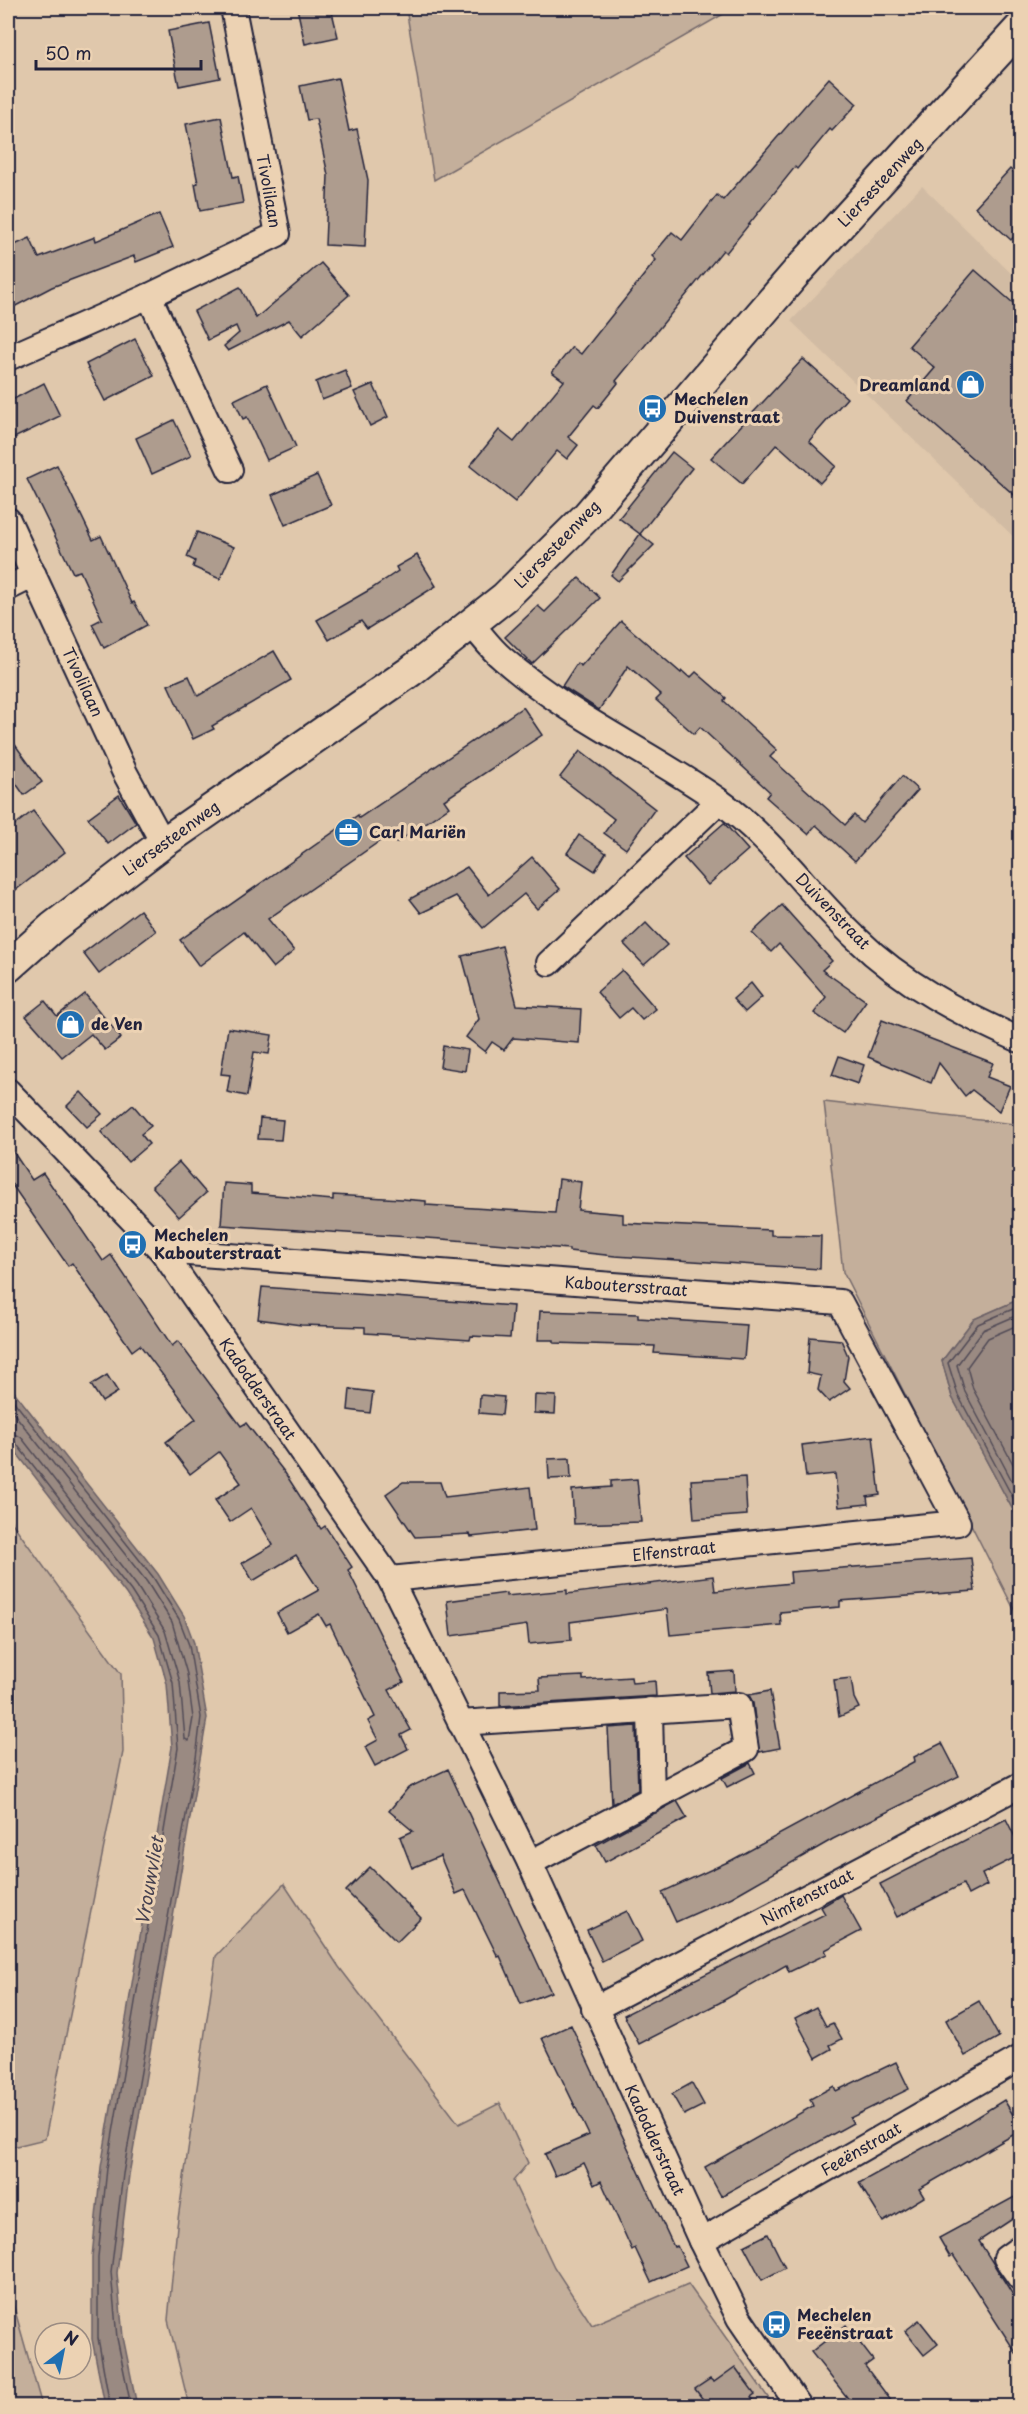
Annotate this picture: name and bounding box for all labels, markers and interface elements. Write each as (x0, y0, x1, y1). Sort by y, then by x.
scale bar (36, 33, 201, 71)
text: 50 m (45, 39, 92, 66)
street label: Liersesteenweg (831, 131, 927, 232)
street label: Tivolilaan (252, 152, 288, 230)
shop icon: Dreamland (955, 369, 987, 401)
place label: Dreamland (859, 372, 950, 396)
place label: Mechelen Duivenstraat (674, 386, 780, 428)
bus stop icon: Mechelen Duivenstraat (637, 392, 669, 424)
street label: Liersesteenweg (508, 494, 605, 593)
street label: Tivolilaan (57, 643, 111, 720)
street label: Liersesteenweg (117, 794, 224, 881)
office icon: Carl Mariën (332, 816, 364, 848)
place label: Carl Mariën (369, 819, 466, 843)
street label: Duivenstraat (791, 867, 877, 954)
shop icon: de Ven (54, 1008, 86, 1040)
place label: de Ven (91, 1011, 143, 1035)
place label: Mechelen Kabouterstraat (154, 1222, 282, 1264)
bus stop icon: Mechelen Kabouterstraat (117, 1228, 149, 1260)
street label: Kaboutersstraat (564, 1269, 688, 1301)
street label: Kadodderstraat (215, 1332, 303, 1445)
street label: Elfenstraat (631, 1534, 717, 1566)
water label: Vrouwvliet (127, 1832, 170, 1927)
street label: Nimfenstraat (756, 1861, 858, 1931)
street label: Kadodderstraat (620, 2080, 692, 2200)
street label: Feeënstraat (816, 2115, 906, 2181)
place label: Mechelen Feeënstraat (797, 2302, 893, 2344)
bus stop icon: Mechelen Feeënstraat (760, 2308, 792, 2340)
north arrow (33, 2321, 93, 2381)
text: N (60, 2324, 83, 2351)

